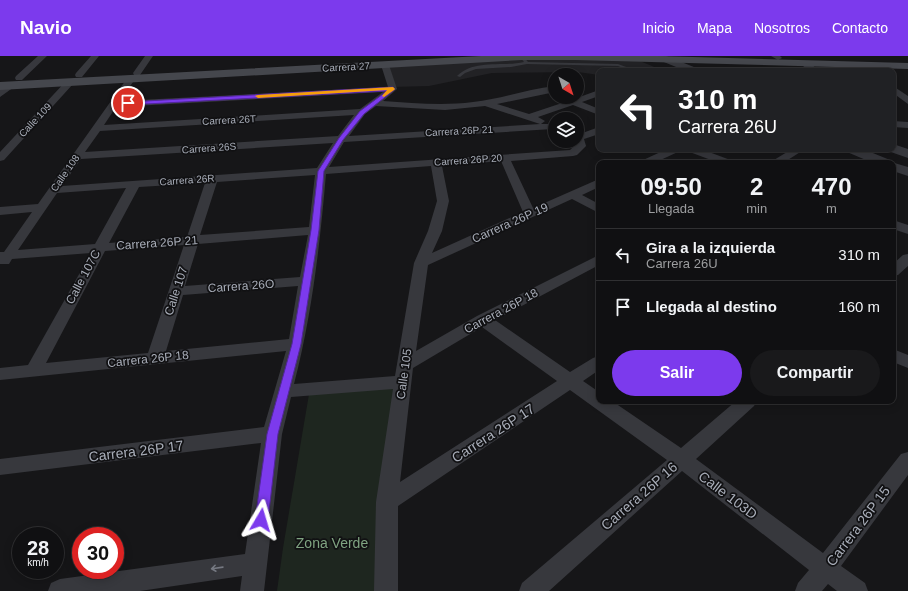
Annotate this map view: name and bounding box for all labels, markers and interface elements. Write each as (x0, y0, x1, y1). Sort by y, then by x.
text: Navio (20, 17, 72, 38)
text: Inicio (642, 20, 675, 36)
text: Mapa (697, 20, 732, 36)
text: Nosotros (754, 20, 810, 36)
text: Contacto (832, 20, 888, 36)
street label: Carrera 27 (322, 60, 371, 74)
north arrow (548, 68, 584, 104)
map controls (548, 68, 584, 148)
icon: left (612, 84, 664, 136)
text: 310 m (678, 84, 757, 115)
pin (111, 86, 145, 120)
icon: arrive (117, 92, 139, 114)
street label: Calle 109 (17, 100, 54, 139)
button: layers (548, 112, 584, 148)
street label: Carrera 26T (202, 113, 256, 127)
text: Carrera 26U (678, 117, 777, 137)
street label: Carrera 26P 21 (425, 124, 494, 138)
street label: Carrera 26S (181, 141, 237, 155)
street label: Calle 108 (48, 152, 82, 193)
street label: Carrera 26P 20 (434, 152, 503, 168)
street label: Carrera 26R (159, 173, 215, 187)
text: 09:50 (640, 173, 702, 200)
text: 2 (750, 173, 763, 200)
text: 470 (812, 173, 852, 200)
street label: Carrera 26P 19 (470, 200, 551, 246)
text: Llegada (648, 201, 694, 216)
text: min (746, 201, 767, 216)
text: m (826, 201, 837, 216)
street label: Carrera 26P 21 (116, 233, 199, 253)
text: Gira a la izquierda (646, 239, 775, 256)
icon: left (612, 244, 634, 266)
text: 310 m (838, 246, 880, 263)
street label: Calle 107C (63, 247, 103, 306)
text: Carrera 26U (646, 256, 718, 271)
street label: Calle 107 (162, 264, 191, 317)
street label: Carrera 26O (207, 277, 275, 295)
street label: Carrera 26P 18 (462, 285, 541, 336)
icon: arrive (612, 296, 634, 318)
text: Llegada al destino (646, 298, 777, 315)
text: 160 m (838, 298, 880, 315)
street label: Carrera 26P 18 (107, 348, 190, 370)
street label: Calle 105 (394, 348, 415, 400)
button: Salir (612, 350, 742, 396)
button: Compartir (750, 350, 880, 396)
street label: Carrera 26P 17 (449, 400, 538, 466)
street label: Carrera 26P 17 (88, 437, 185, 465)
street label: Carrera 26P 16 (598, 459, 680, 533)
street label: Calle 103D (696, 468, 760, 522)
street label: Carrera 26P 15 (823, 483, 893, 569)
position arrow (240, 499, 282, 541)
speed limit sign: 30 (72, 527, 124, 579)
park label: Zona Verde (296, 535, 368, 551)
text: 28 (27, 537, 49, 559)
text: km/h (27, 557, 49, 568)
one-way arrow (211, 564, 224, 572)

